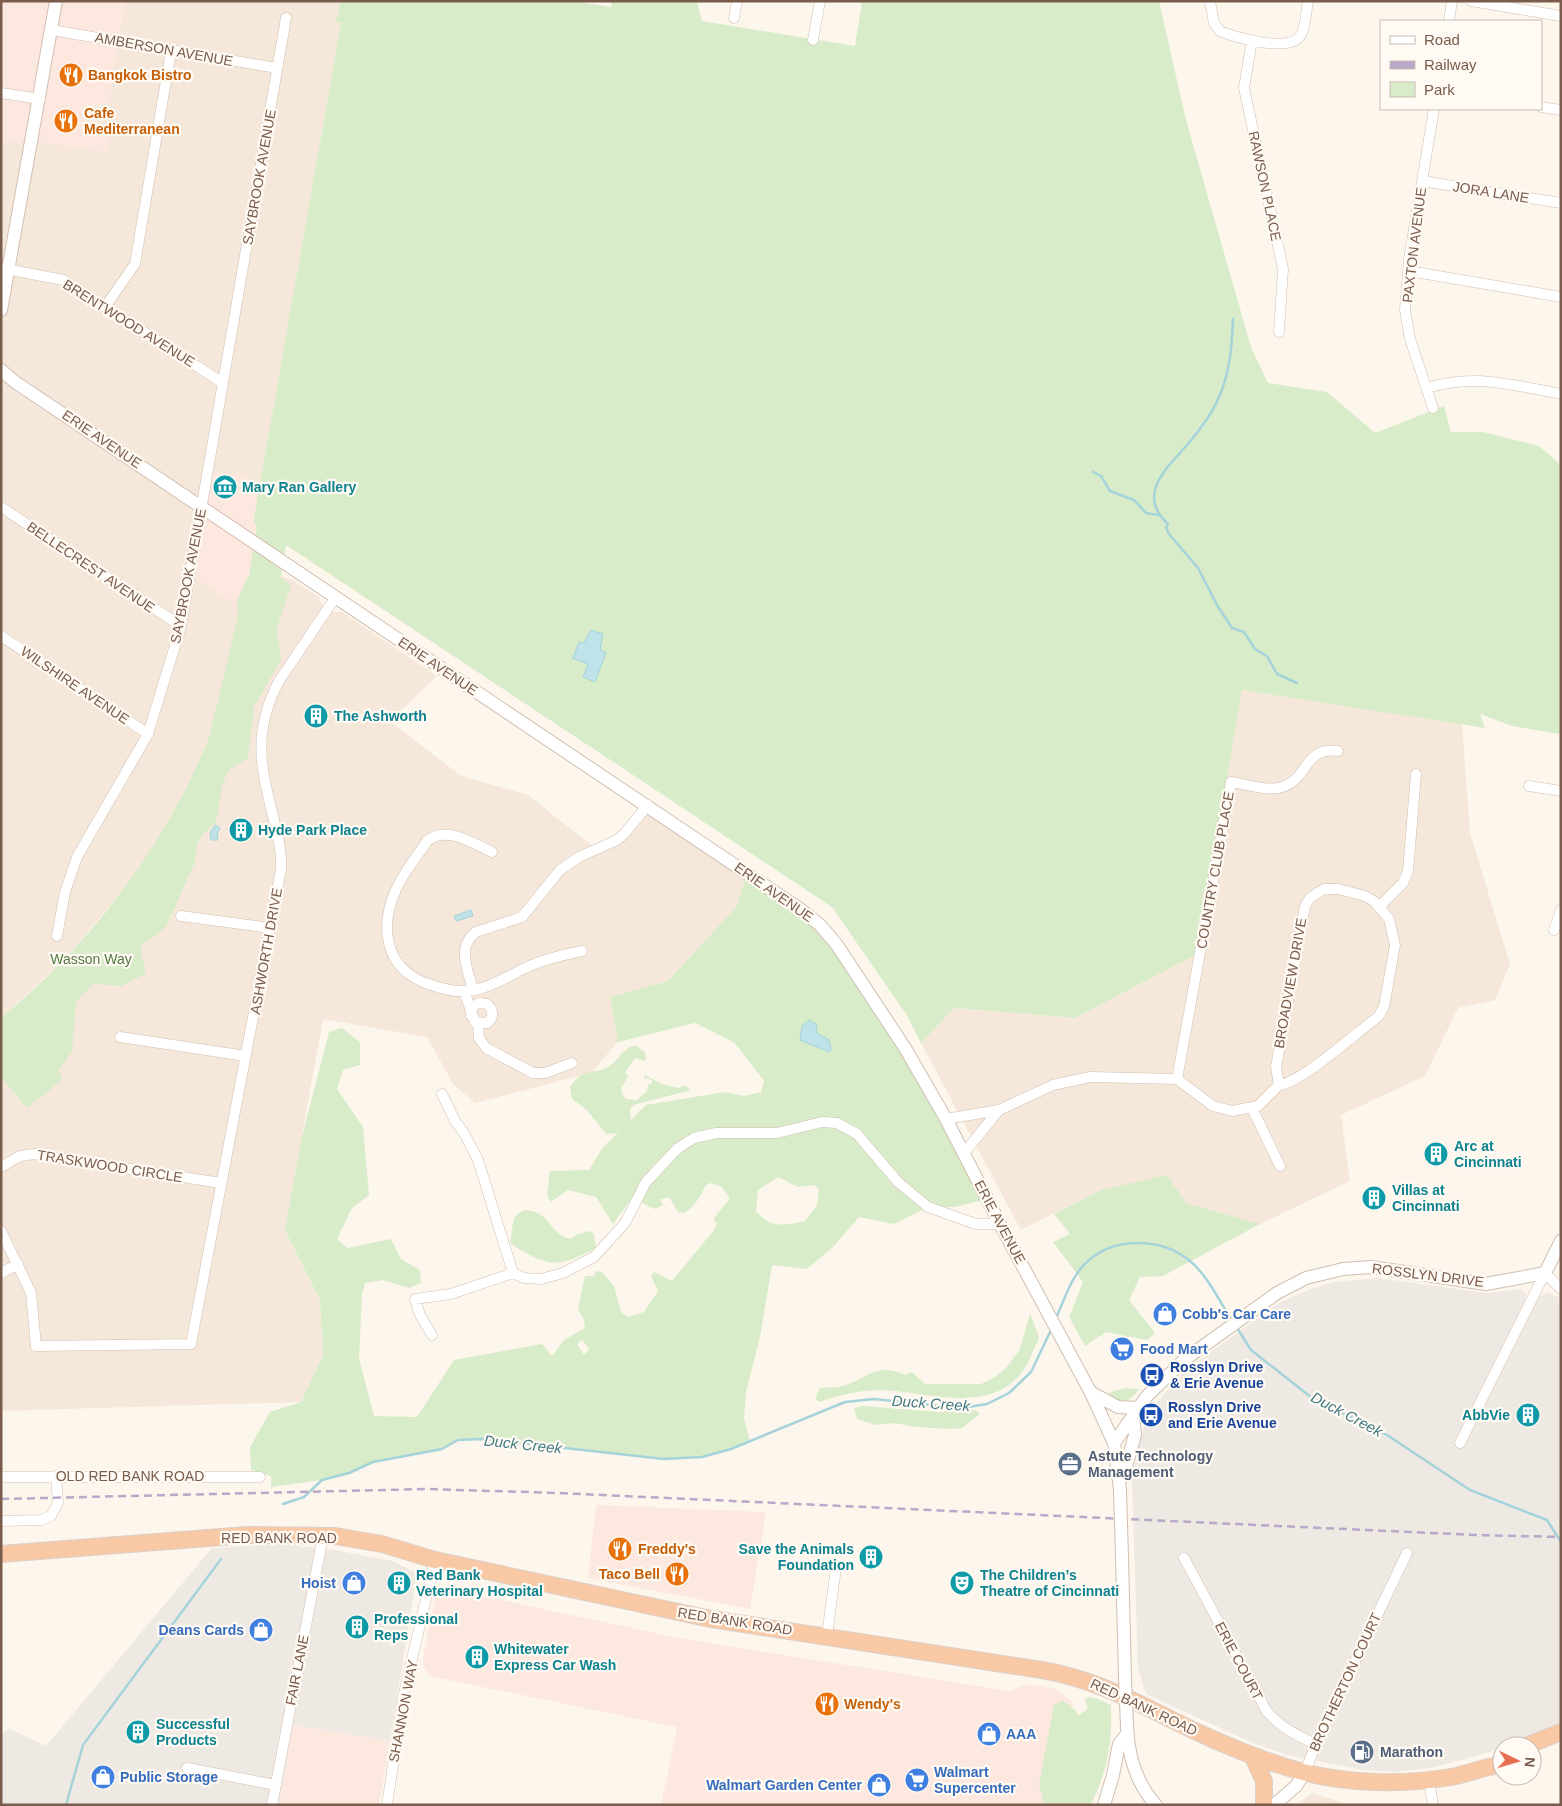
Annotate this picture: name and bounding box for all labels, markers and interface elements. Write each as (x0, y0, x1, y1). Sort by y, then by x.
legend (1380, 20, 1542, 110)
street label: AMBERSON AVENUE (94, 29, 234, 69)
text: Road (1424, 31, 1460, 48)
text: Railway (1424, 56, 1477, 73)
restaurant icon: Bangkok Bistro (58, 62, 84, 88)
place label: Bangkok Bistro (88, 67, 191, 83)
text: Park (1424, 81, 1455, 98)
place label: Cafe Mediterranean (84, 105, 180, 137)
restaurant icon: Cafe Mediterranean (53, 108, 79, 134)
street label: SAYBROOK AVENUE (239, 108, 279, 246)
street label: RAWSON PLACE (1246, 129, 1284, 243)
street label: JORA LANE (1452, 178, 1530, 206)
street label: PAXTON AVENUE (1399, 186, 1429, 304)
street label: BRENTWOOD AVENUE (60, 276, 198, 370)
street label: ERIE AVENUE (59, 407, 145, 471)
museum icon: Mary Ran Gallery (212, 474, 238, 500)
place label: Mary Ran Gallery (242, 479, 357, 495)
street label: SAYBROOK AVENUE (167, 507, 209, 645)
street label: BELLECREST AVENUE (24, 518, 158, 616)
street label: ERIE AVENUE (395, 634, 481, 698)
street label: WILSHIRE AVENUE (18, 643, 132, 727)
building icon: The Ashworth (303, 703, 329, 729)
place label: The Ashworth (334, 708, 427, 724)
street label: COUNTRY CLUB PLACE (1193, 790, 1237, 950)
building icon: Hyde Park Place (228, 817, 254, 843)
place label: Hyde Park Place (258, 822, 367, 838)
street label: ERIE AVENUE (732, 859, 816, 925)
street label: ASHWORTH DRIVE (247, 887, 285, 1015)
street label: BROADVIEW DRIVE (1271, 916, 1309, 1050)
park label: Wasson Way (50, 951, 132, 967)
place label: Arc at Cincinnati (1454, 1138, 1522, 1170)
building icon: Arc at Cincinnati (1423, 1141, 1449, 1167)
street label: TRASKWOOD CIRCLE (36, 1147, 184, 1185)
street label: ERIE AVENUE (971, 1177, 1029, 1267)
place label: Villas at Cincinnati (1392, 1182, 1460, 1214)
building icon: Villas at Cincinnati (1361, 1185, 1387, 1211)
street label: ROSSLYN DRIVE (1371, 1260, 1485, 1290)
shop icon: Cobb's Car Care (1152, 1301, 1178, 1327)
place label: Cobb's Car Care (1182, 1306, 1291, 1322)
supermarket icon: Food Mart (1109, 1336, 1135, 1362)
place label: Food Mart (1140, 1341, 1208, 1357)
place label: Rosslyn Drive & Erie Avenue (1170, 1359, 1264, 1391)
bus stop icon: Rosslyn Drive & Erie Avenue (1139, 1362, 1165, 1388)
water label: Duck Creek (1308, 1388, 1387, 1441)
water label: Duck Creek (891, 1392, 972, 1414)
place label: Rosslyn Drive and Erie Avenue (1168, 1399, 1277, 1431)
bus stop icon: Rosslyn Drive and Erie Avenue (1138, 1402, 1164, 1428)
building icon: AbbVie (1515, 1402, 1541, 1428)
place label: AbbVie (1462, 1407, 1510, 1423)
water label: Duck Creek (483, 1431, 564, 1457)
place label: Astute Technology Management (1088, 1448, 1213, 1480)
office icon: Astute Technology Management (1057, 1451, 1083, 1477)
street label: OLD RED BANK ROAD (56, 1468, 204, 1484)
street label: RED BANK ROAD (221, 1530, 337, 1546)
restaurant icon: Freddy's (607, 1536, 633, 1562)
place label: Freddy's (638, 1541, 696, 1557)
place label: Save the Animals Foundation (739, 1541, 854, 1573)
building icon: Save the Animals Foundation (858, 1544, 884, 1570)
restaurant icon: Taco Bell (664, 1561, 690, 1587)
place label: Taco Bell (599, 1566, 660, 1582)
place label: Red Bank Veterinary Hospital (416, 1567, 543, 1599)
place label: The Children’s Theatre of Cincinnati (980, 1567, 1119, 1599)
shop icon: Hoist (341, 1570, 367, 1596)
building icon: Red Bank Veterinary Hospital (386, 1570, 412, 1596)
theatre icon: The Children’s Theatre of Cincinnati (949, 1570, 975, 1596)
place label: Hoist (301, 1575, 336, 1591)
street label: RED BANK ROAD (677, 1604, 793, 1638)
street label: BROTHERTON COURT (1306, 1610, 1384, 1754)
place label: Professional Reps (374, 1611, 458, 1643)
building icon: Professional Reps (344, 1614, 370, 1640)
shop icon: Deans Cards (248, 1617, 274, 1643)
street label: ERIE COURT (1212, 1619, 1266, 1703)
place label: Deans Cards (158, 1622, 244, 1638)
street label: FAIR LANE (282, 1633, 312, 1707)
place label: Whitewater Express Car Wash (494, 1641, 616, 1673)
building icon: Whitewater Express Car Wash (464, 1644, 490, 1670)
street label: SHANNON WAY (385, 1658, 421, 1764)
street label: RED BANK ROAD (1088, 1675, 1200, 1739)
restaurant icon: Wendy's (814, 1691, 840, 1717)
place label: Wendy's (844, 1696, 901, 1712)
place label: Successful Products (156, 1716, 230, 1748)
building icon: Successful Products (125, 1719, 151, 1745)
shop icon: AAA (976, 1721, 1002, 1747)
place label: AAA (1006, 1726, 1036, 1742)
north arrow (1492, 1736, 1542, 1786)
fuel station icon: Marathon (1349, 1739, 1375, 1765)
place label: Marathon (1380, 1744, 1443, 1760)
text: N (1522, 1756, 1538, 1768)
shop icon: Public Storage (90, 1764, 116, 1790)
place label: Walmart Supercenter (934, 1764, 1016, 1796)
supermarket icon: Walmart Supercenter (904, 1767, 930, 1793)
place label: Public Storage (120, 1769, 218, 1785)
shop icon: Walmart Garden Center (866, 1772, 892, 1798)
place label: Walmart Garden Center (706, 1777, 863, 1793)

